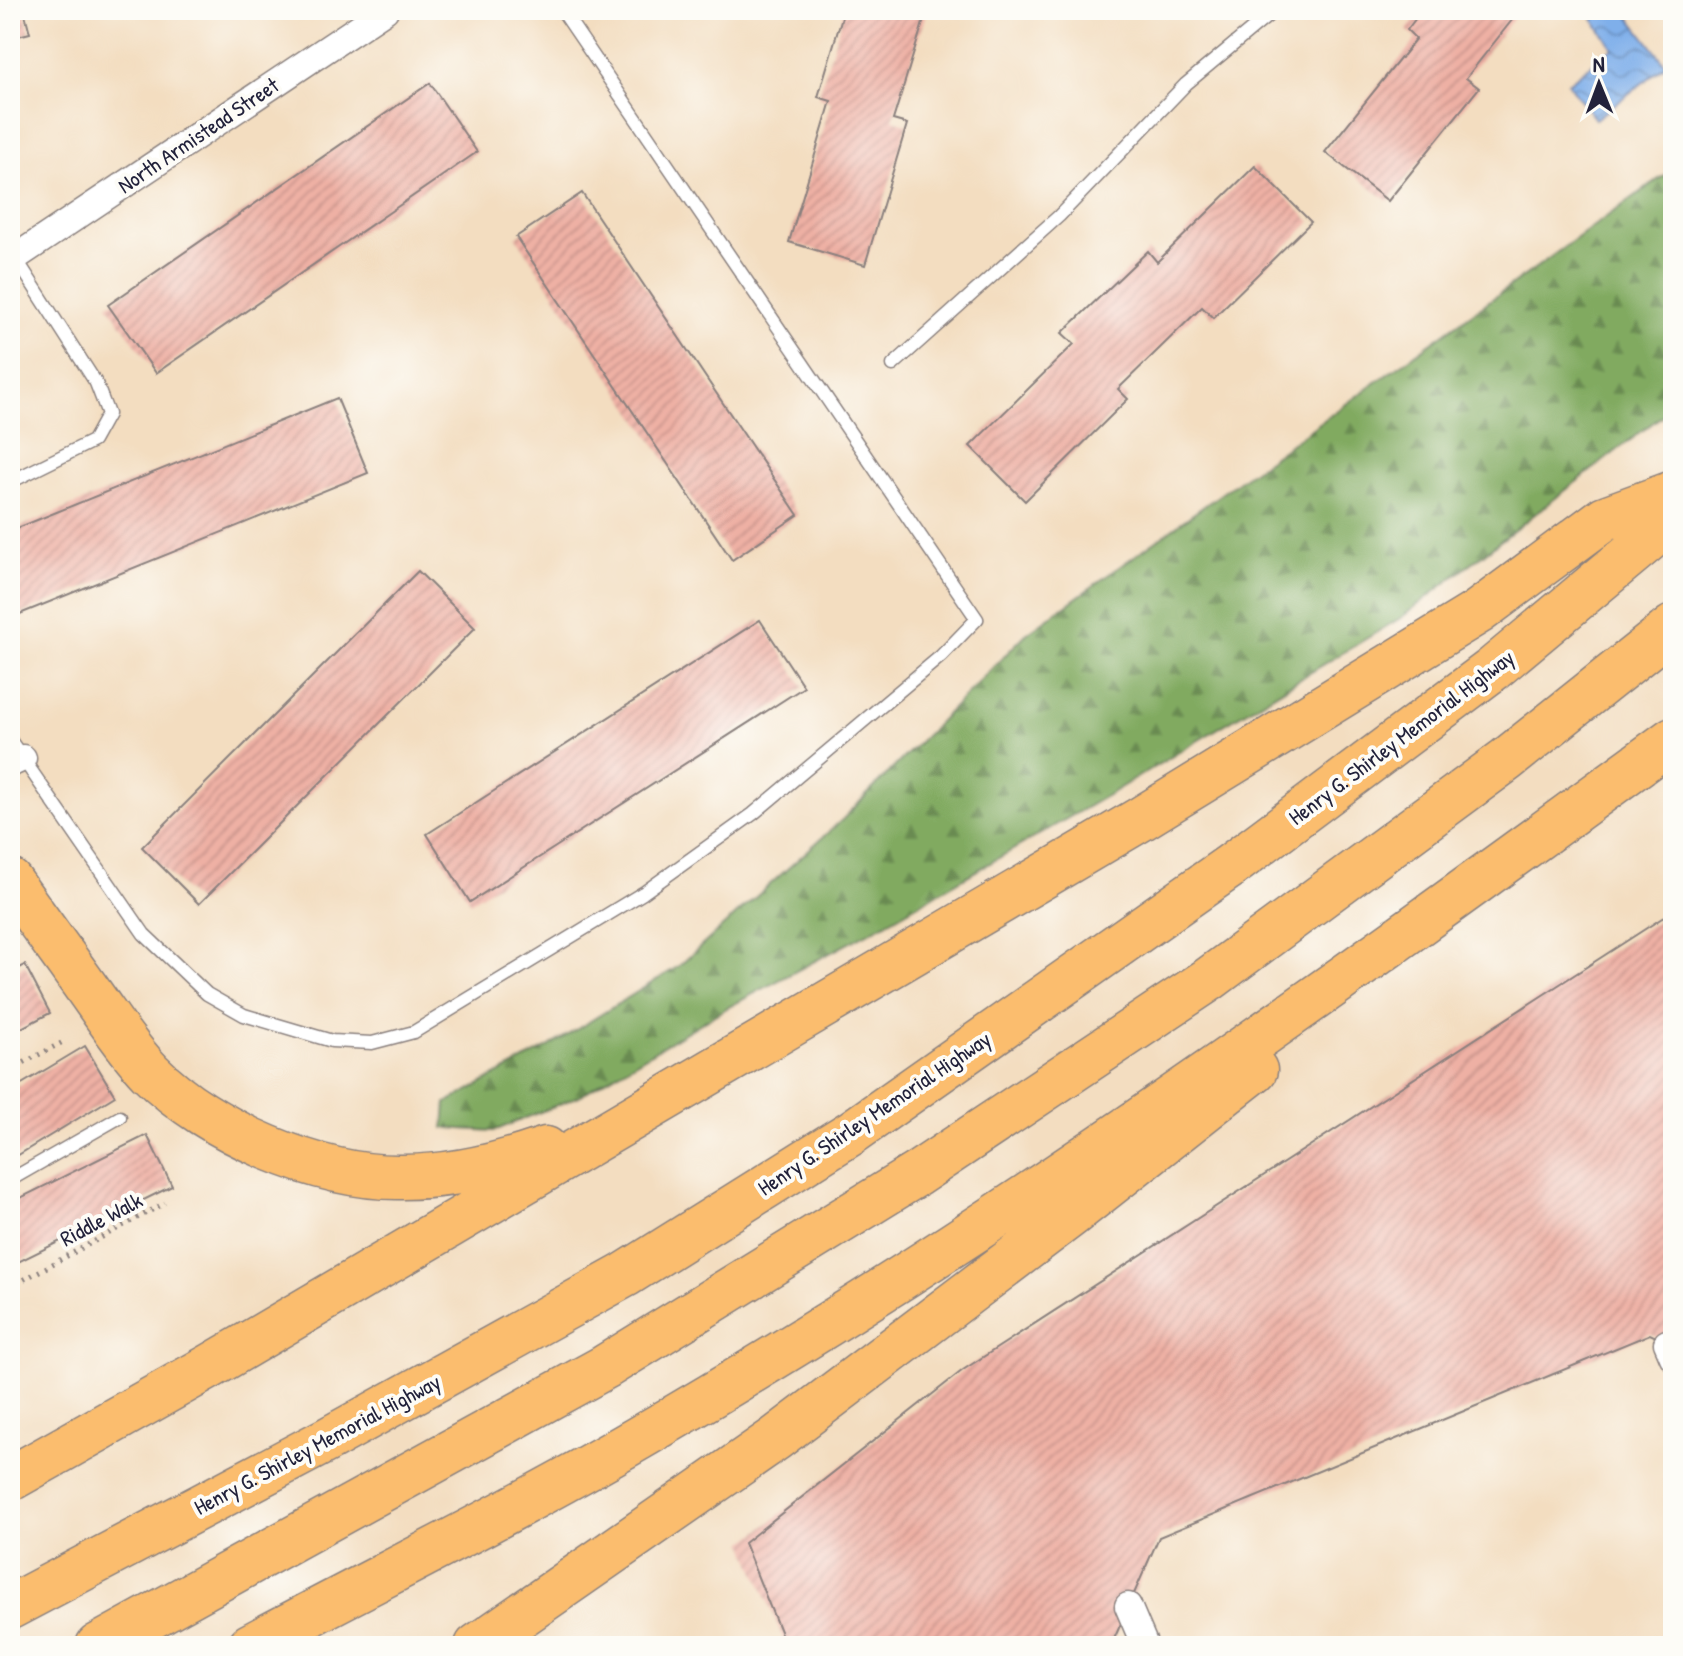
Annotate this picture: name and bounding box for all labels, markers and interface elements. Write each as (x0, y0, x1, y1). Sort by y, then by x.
north arrow (1559, 44, 1639, 124)
text: N (1593, 49, 1605, 79)
street label: North Armistead Street (112, 70, 285, 200)
street label: Henry G. Shirley Memorial Highway (1282, 642, 1520, 832)
street label: Henry G. Shirley Memorial Highway (752, 1024, 996, 1202)
street label: Riddle Walk (55, 1185, 147, 1253)
street label: Henry G. Shirley Memorial Highway (189, 1366, 445, 1522)

